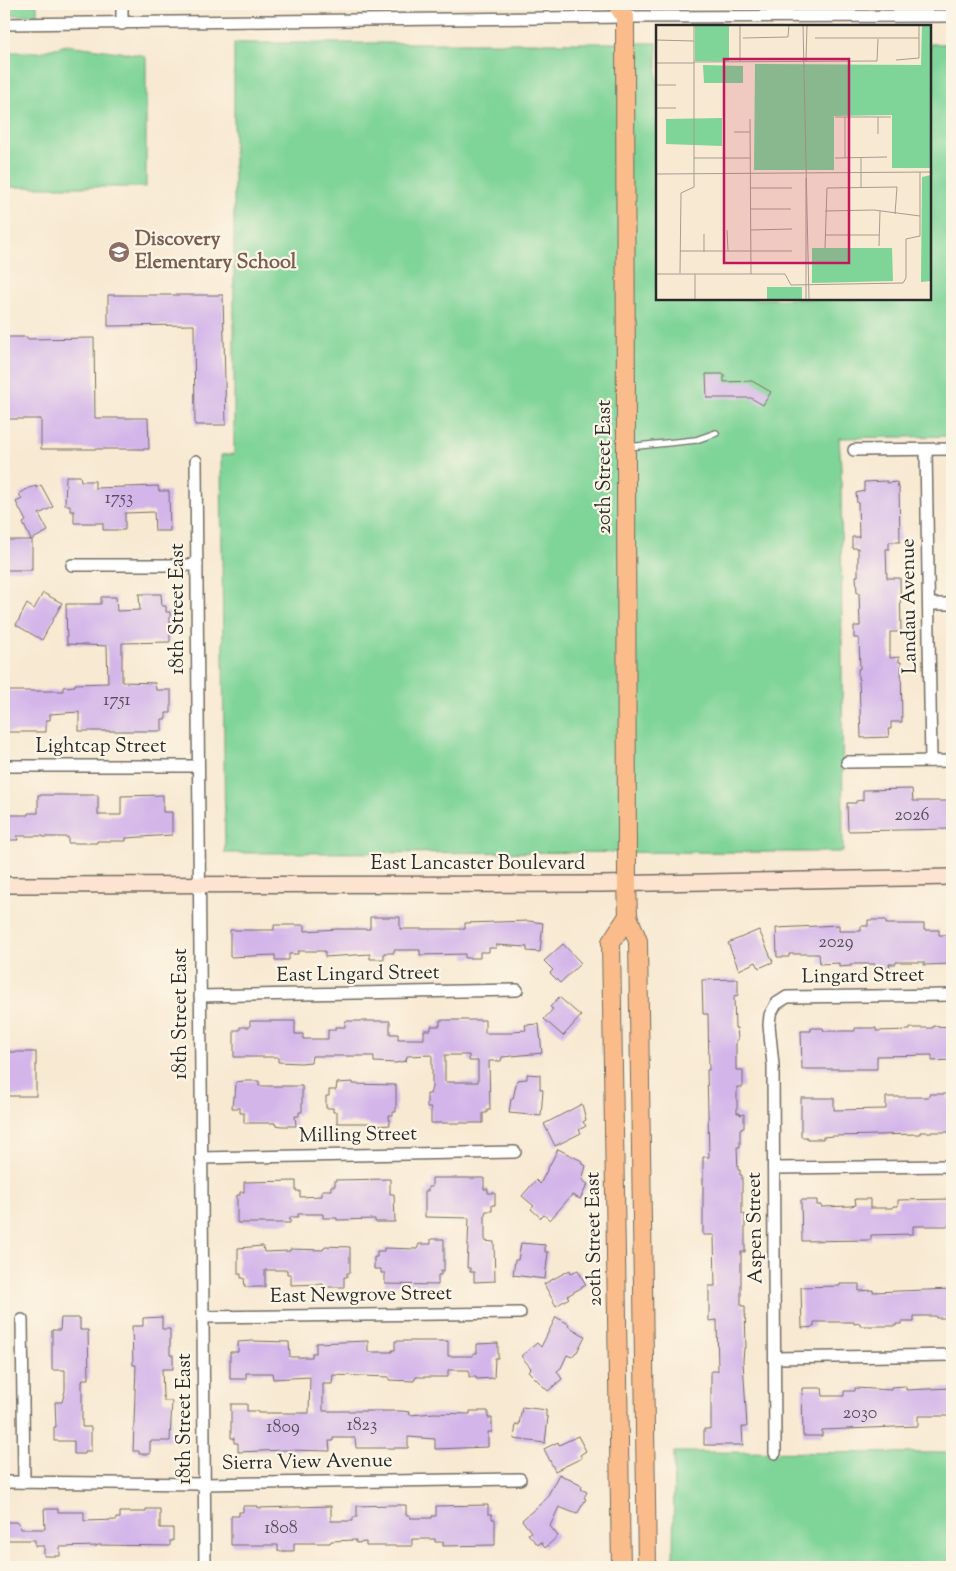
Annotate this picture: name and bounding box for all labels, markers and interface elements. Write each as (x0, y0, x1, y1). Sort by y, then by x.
inset map (656, 25, 931, 300)
place label: Discovery Elementary School (135, 226, 297, 278)
school or university icon: Discovery Elementary School (107, 240, 131, 264)
street label: 20th Street East (591, 400, 620, 534)
house number: 1753 (105, 486, 133, 512)
street label: Landau Avenue (894, 538, 926, 674)
street label: 18th Street East (164, 543, 193, 675)
house number: 1751 (103, 688, 131, 714)
street label: Lightcap Street (36, 733, 167, 762)
house number: 2026 (894, 803, 930, 829)
street label: East Lancaster Boulevard (371, 850, 585, 879)
house number: 2029 (819, 930, 854, 956)
street label: 18th Street East (167, 948, 196, 1080)
street label: East Lingard Street (276, 959, 440, 991)
street label: Lingard Street (801, 961, 925, 993)
street label: Milling Street (299, 1120, 417, 1152)
street label: 20th Street East (579, 1171, 611, 1307)
street label: Aspen Street (741, 1171, 771, 1284)
street label: East Newgrove Street (270, 1280, 452, 1312)
street label: 18th Street East (171, 1353, 200, 1485)
house number: 2030 (843, 1401, 877, 1427)
house number: 1823 (347, 1413, 377, 1439)
house number: 1809 (266, 1415, 300, 1441)
street label: Sierra View Avenue (221, 1447, 393, 1479)
house number: 1808 (264, 1516, 298, 1542)

